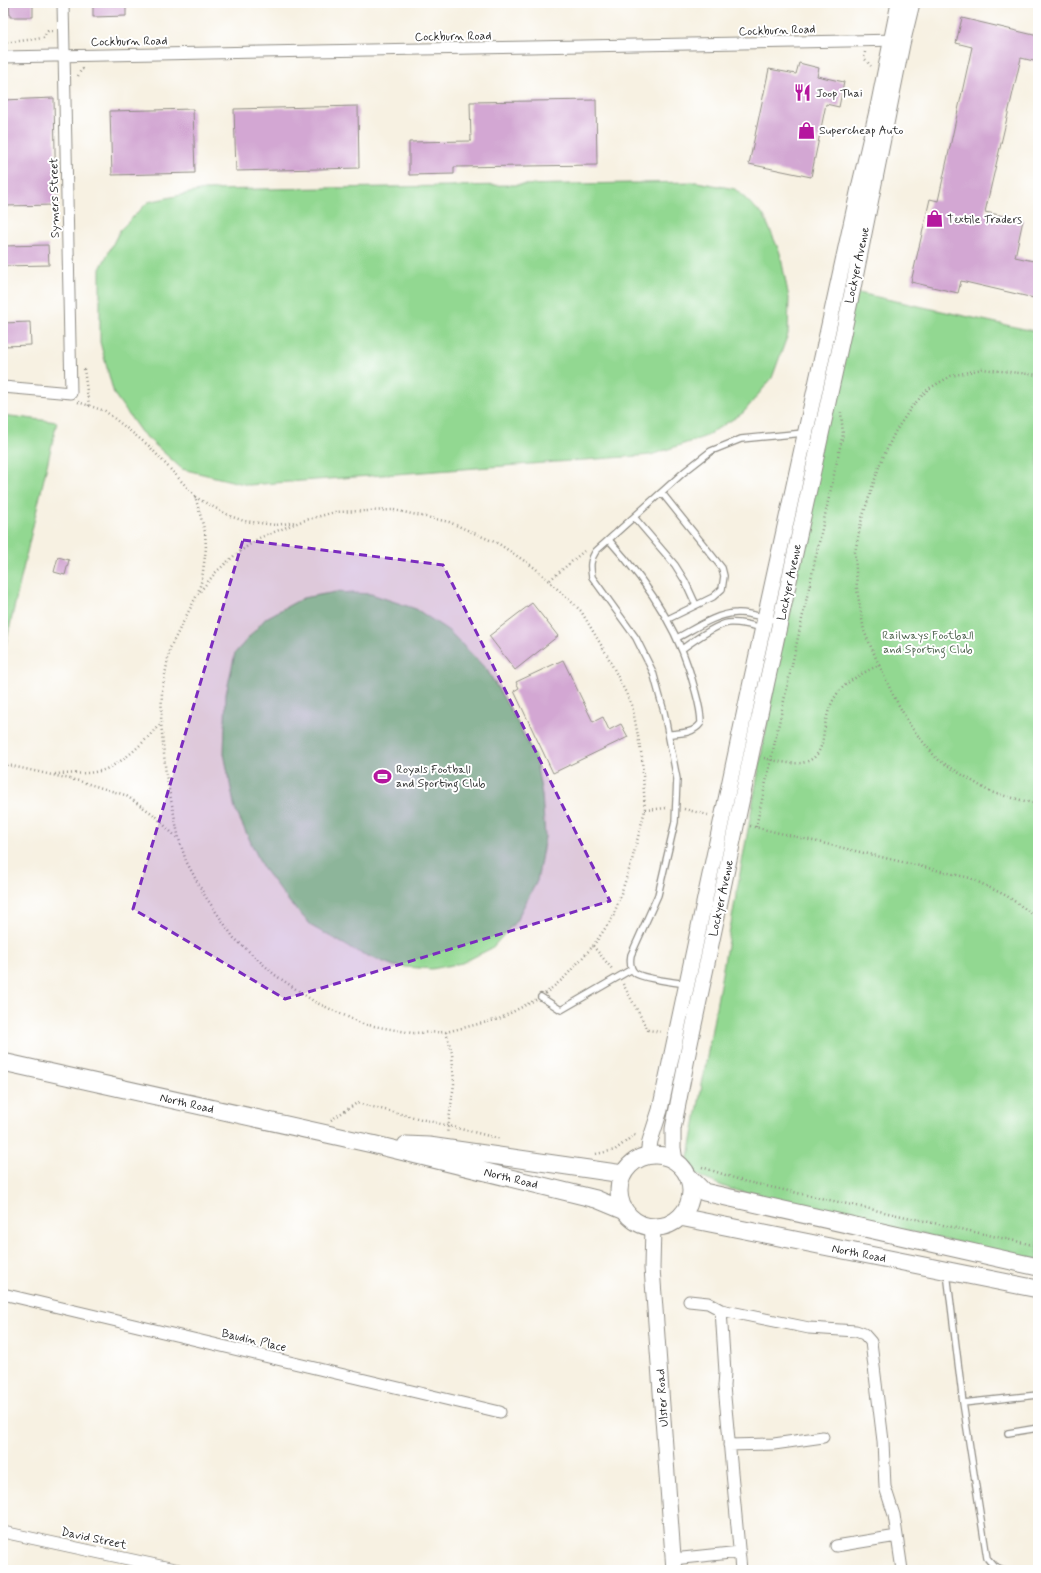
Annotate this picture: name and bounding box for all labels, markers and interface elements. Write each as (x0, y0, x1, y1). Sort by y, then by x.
street label: Cockburn Road (738, 22, 816, 40)
street label: Cockburn Road (414, 28, 492, 46)
street label: Cockburn Road (90, 33, 168, 51)
restaurant icon: Joop Thai (793, 83, 813, 103)
place label: Joop Thai (816, 86, 862, 102)
shop icon: Supercheap Auto (796, 120, 816, 140)
place label: Supercheap Auto (819, 123, 904, 139)
street label: Symers Street (46, 157, 64, 238)
shop icon: Textile Traders (924, 209, 944, 229)
place label: Textile Traders (947, 212, 1022, 228)
street label: Lockyer Avenue (842, 225, 874, 305)
street label: Lockyer Avenue (774, 542, 806, 622)
park label: Railways Football and Sporting Club (882, 628, 974, 659)
place label: Royals Football and Sporting Club (396, 762, 485, 793)
sports icon: Royals Football and Sporting Club (373, 766, 393, 786)
street label: Lockyer Avenue (706, 858, 738, 938)
street label: North Road (158, 1090, 215, 1118)
street label: North Road (482, 1165, 539, 1193)
street label: North Road (830, 1241, 887, 1267)
street label: Baudin Place (220, 1326, 288, 1356)
street label: Ulster Road (653, 1368, 673, 1428)
street label: David Street (59, 1524, 128, 1554)

